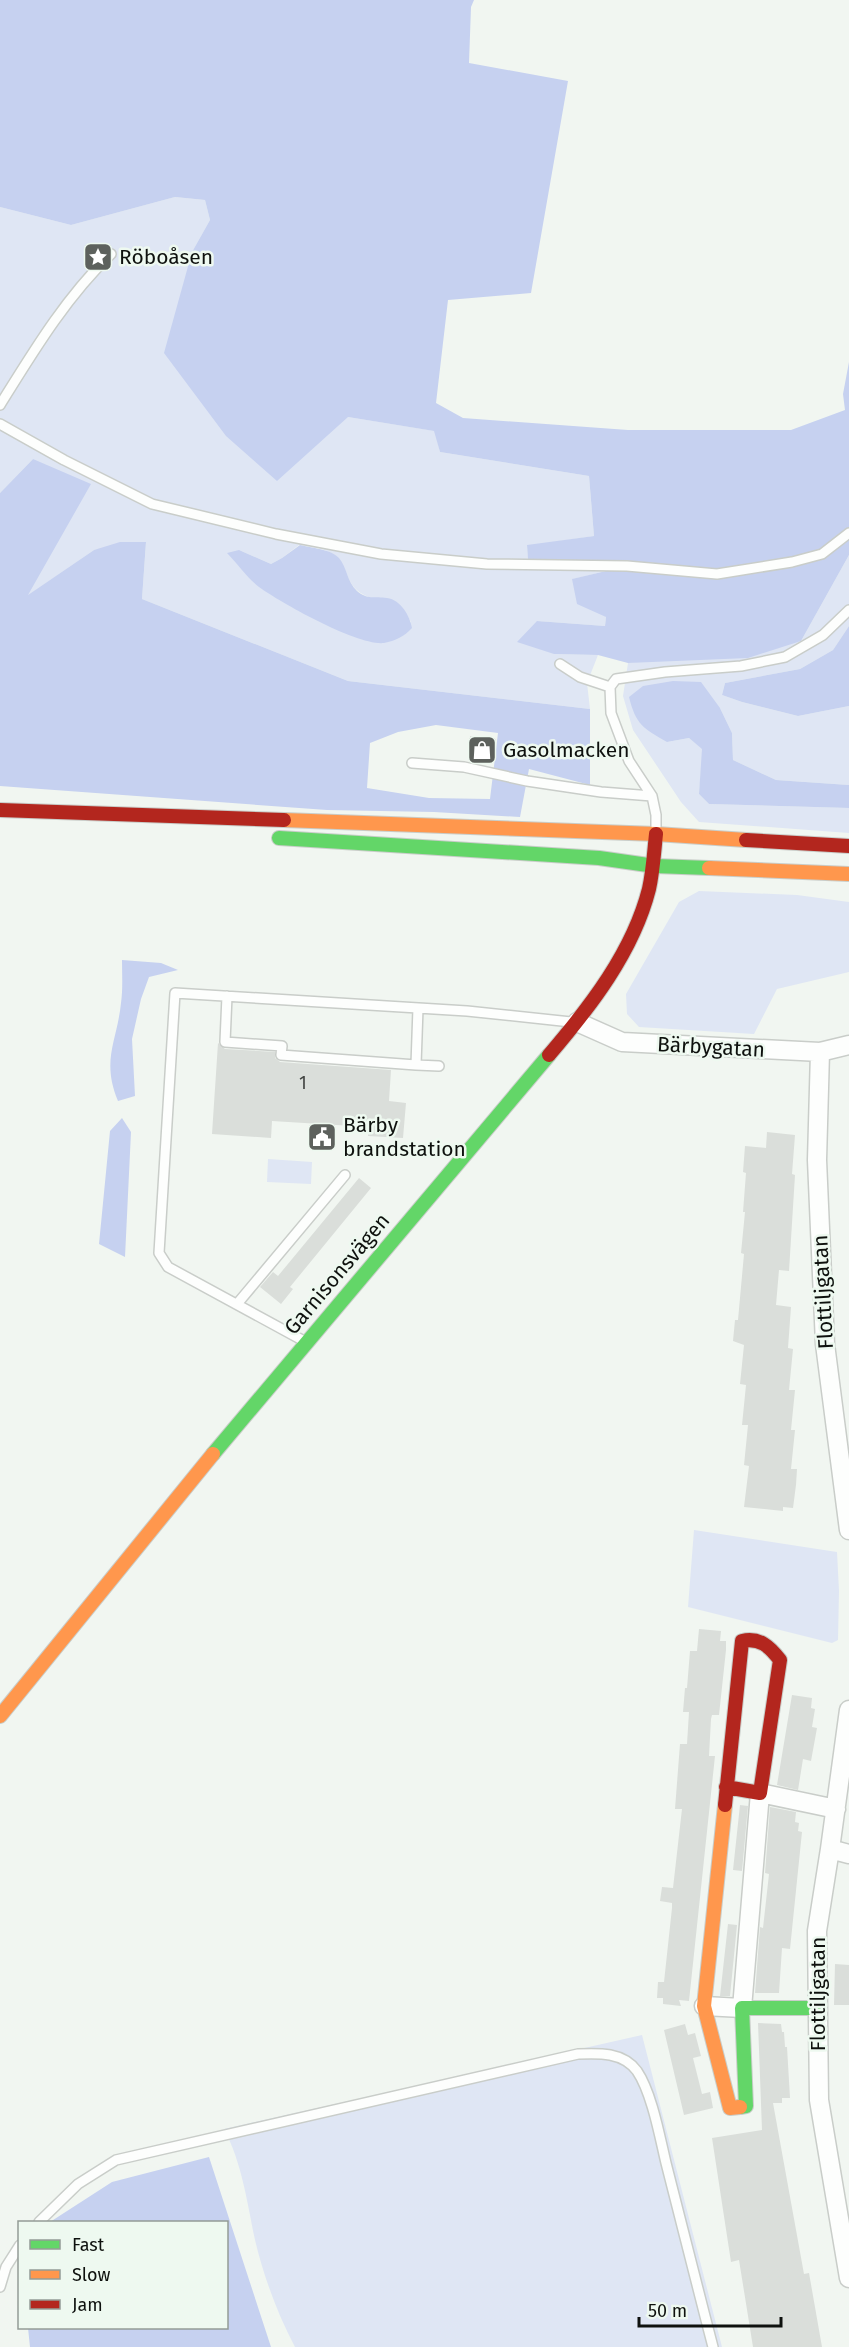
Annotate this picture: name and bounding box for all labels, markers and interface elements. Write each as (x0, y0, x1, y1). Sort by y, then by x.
place icon: Röboåsen (82, 241, 114, 273)
place label: Röboåsen (119, 244, 213, 270)
shop icon: Gasolmacken (466, 734, 498, 766)
place label: Gasolmacken (503, 737, 629, 763)
street label: Bärbygatan (656, 1031, 766, 1063)
house number: 1 (299, 1072, 307, 1094)
place label: Bärby brandstation (343, 1112, 466, 1162)
public building icon: Bärby brandstation (306, 1121, 338, 1153)
street label: Garnisonsvägen (279, 1208, 395, 1340)
street label: Flottiljgatan (807, 1234, 839, 1350)
street label: Flottiljgatan (805, 1937, 831, 2051)
legend (18, 2221, 228, 2329)
text: Fast (72, 2234, 105, 2256)
text: Slow (72, 2264, 111, 2286)
scale bar (639, 2290, 782, 2328)
text: Jam (72, 2294, 103, 2316)
text: 50 m (648, 2300, 687, 2322)

